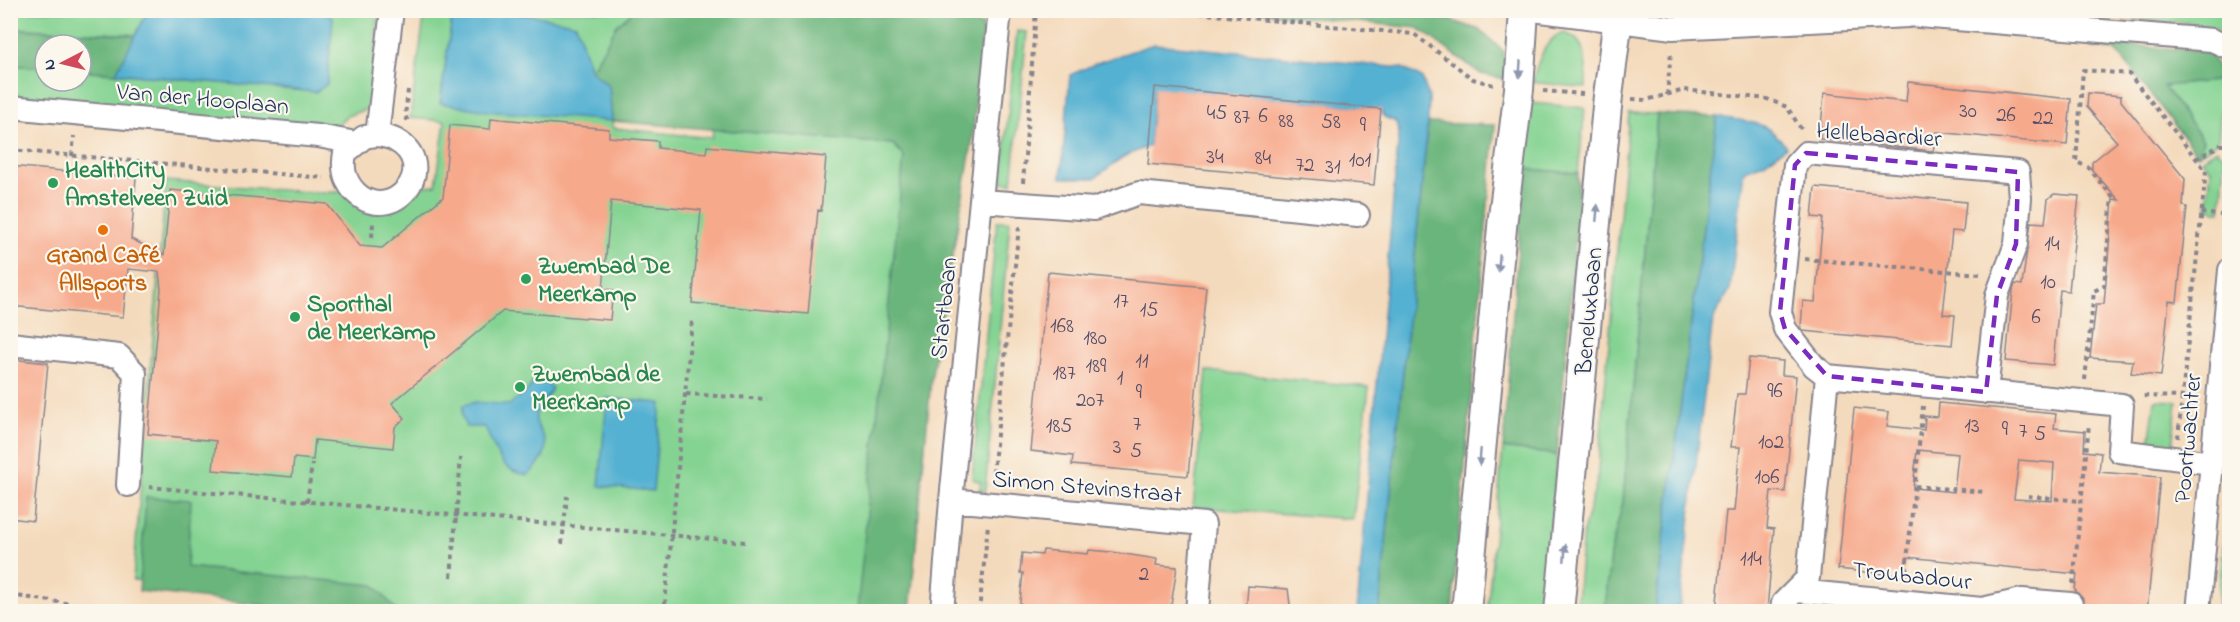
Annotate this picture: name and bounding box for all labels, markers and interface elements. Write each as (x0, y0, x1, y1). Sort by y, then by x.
north arrow (33, 33, 93, 93)
text: N (38, 58, 63, 71)
one-way arrow (1515, 59, 1525, 78)
street label: Van der Hooplaan (114, 75, 290, 125)
house number: 30 (1959, 97, 1977, 127)
house number: 45 (1207, 99, 1227, 129)
house number: 26 (1996, 101, 2016, 131)
house number: 6 (1258, 102, 1268, 132)
house number: 87 (1234, 103, 1251, 133)
house number: 22 (2033, 104, 2053, 134)
house number: 88 (1278, 107, 1294, 137)
house number: 58 (1321, 108, 1341, 138)
house number: 9 (1360, 111, 1367, 141)
street label: Hellebaardier (1815, 115, 1943, 158)
house number: 34 (1206, 143, 1224, 173)
house number: 84 (1255, 144, 1272, 174)
house number: 101 (1349, 146, 1372, 176)
house number: 72 (1295, 151, 1315, 181)
house number: 31 (1325, 153, 1341, 183)
place label: HealthCity Amstelveen Zuid (65, 154, 228, 217)
marker: HealthCity Amstelveen Zuid (46, 176, 60, 190)
one-way arrow (1592, 203, 1602, 222)
marker: Grand Café Allsports (96, 223, 110, 237)
house number: 14 (2044, 230, 2060, 260)
place label: Grand Café Allsports (46, 239, 161, 302)
street label: Beneluxbaan (1567, 246, 1614, 378)
place label: Zwembad De Meerkamp (538, 250, 671, 313)
one-way arrow (1494, 253, 1504, 272)
street label: Startbaan (923, 256, 968, 361)
house number: 10 (2040, 268, 2056, 298)
marker: Zwembad De Meerkamp (519, 272, 533, 286)
house number: 17 (1113, 287, 1129, 317)
place label: Sporthal de Meerkamp (307, 288, 436, 351)
house number: 15 (1140, 296, 1158, 326)
house number: 6 (2031, 303, 2041, 333)
marker: Sporthal de Meerkamp (288, 310, 302, 324)
house number: 168 (1050, 312, 1074, 342)
house number: 180 (1083, 324, 1107, 354)
house number: 11 (1135, 347, 1149, 377)
house number: 189 (1086, 352, 1107, 382)
place label: Zwembad de Meerkamp (532, 358, 661, 421)
house number: 187 (1052, 359, 1076, 389)
house number: 1 (1117, 364, 1124, 394)
street label: Poortwachter (2166, 371, 2213, 504)
house number: 96 (1767, 377, 1783, 407)
house number: 9 (1136, 378, 1143, 408)
marker: Zwembad de Meerkamp (513, 380, 527, 394)
house number: 207 (1076, 386, 1104, 416)
house number: 7 (1133, 410, 1142, 440)
house number: 185 (1046, 412, 1072, 442)
house number: 13 (1964, 412, 1980, 442)
house number: 9 (2002, 415, 2009, 445)
house number: 7 (2019, 417, 2028, 447)
house number: 5 (2034, 420, 2046, 450)
house number: 102 (1758, 428, 1784, 458)
house number: 3 (1113, 433, 1121, 463)
house number: 5 (1130, 437, 1142, 467)
one-way arrow (1475, 447, 1485, 466)
street label: Simon Stevinstraat (991, 463, 1183, 514)
house number: 106 (1755, 463, 1780, 493)
one-way arrow (1560, 544, 1570, 563)
house number: 114 (1740, 545, 1762, 575)
street label: Troubadour (1850, 554, 1974, 601)
house number: 2 (1139, 560, 1149, 590)

